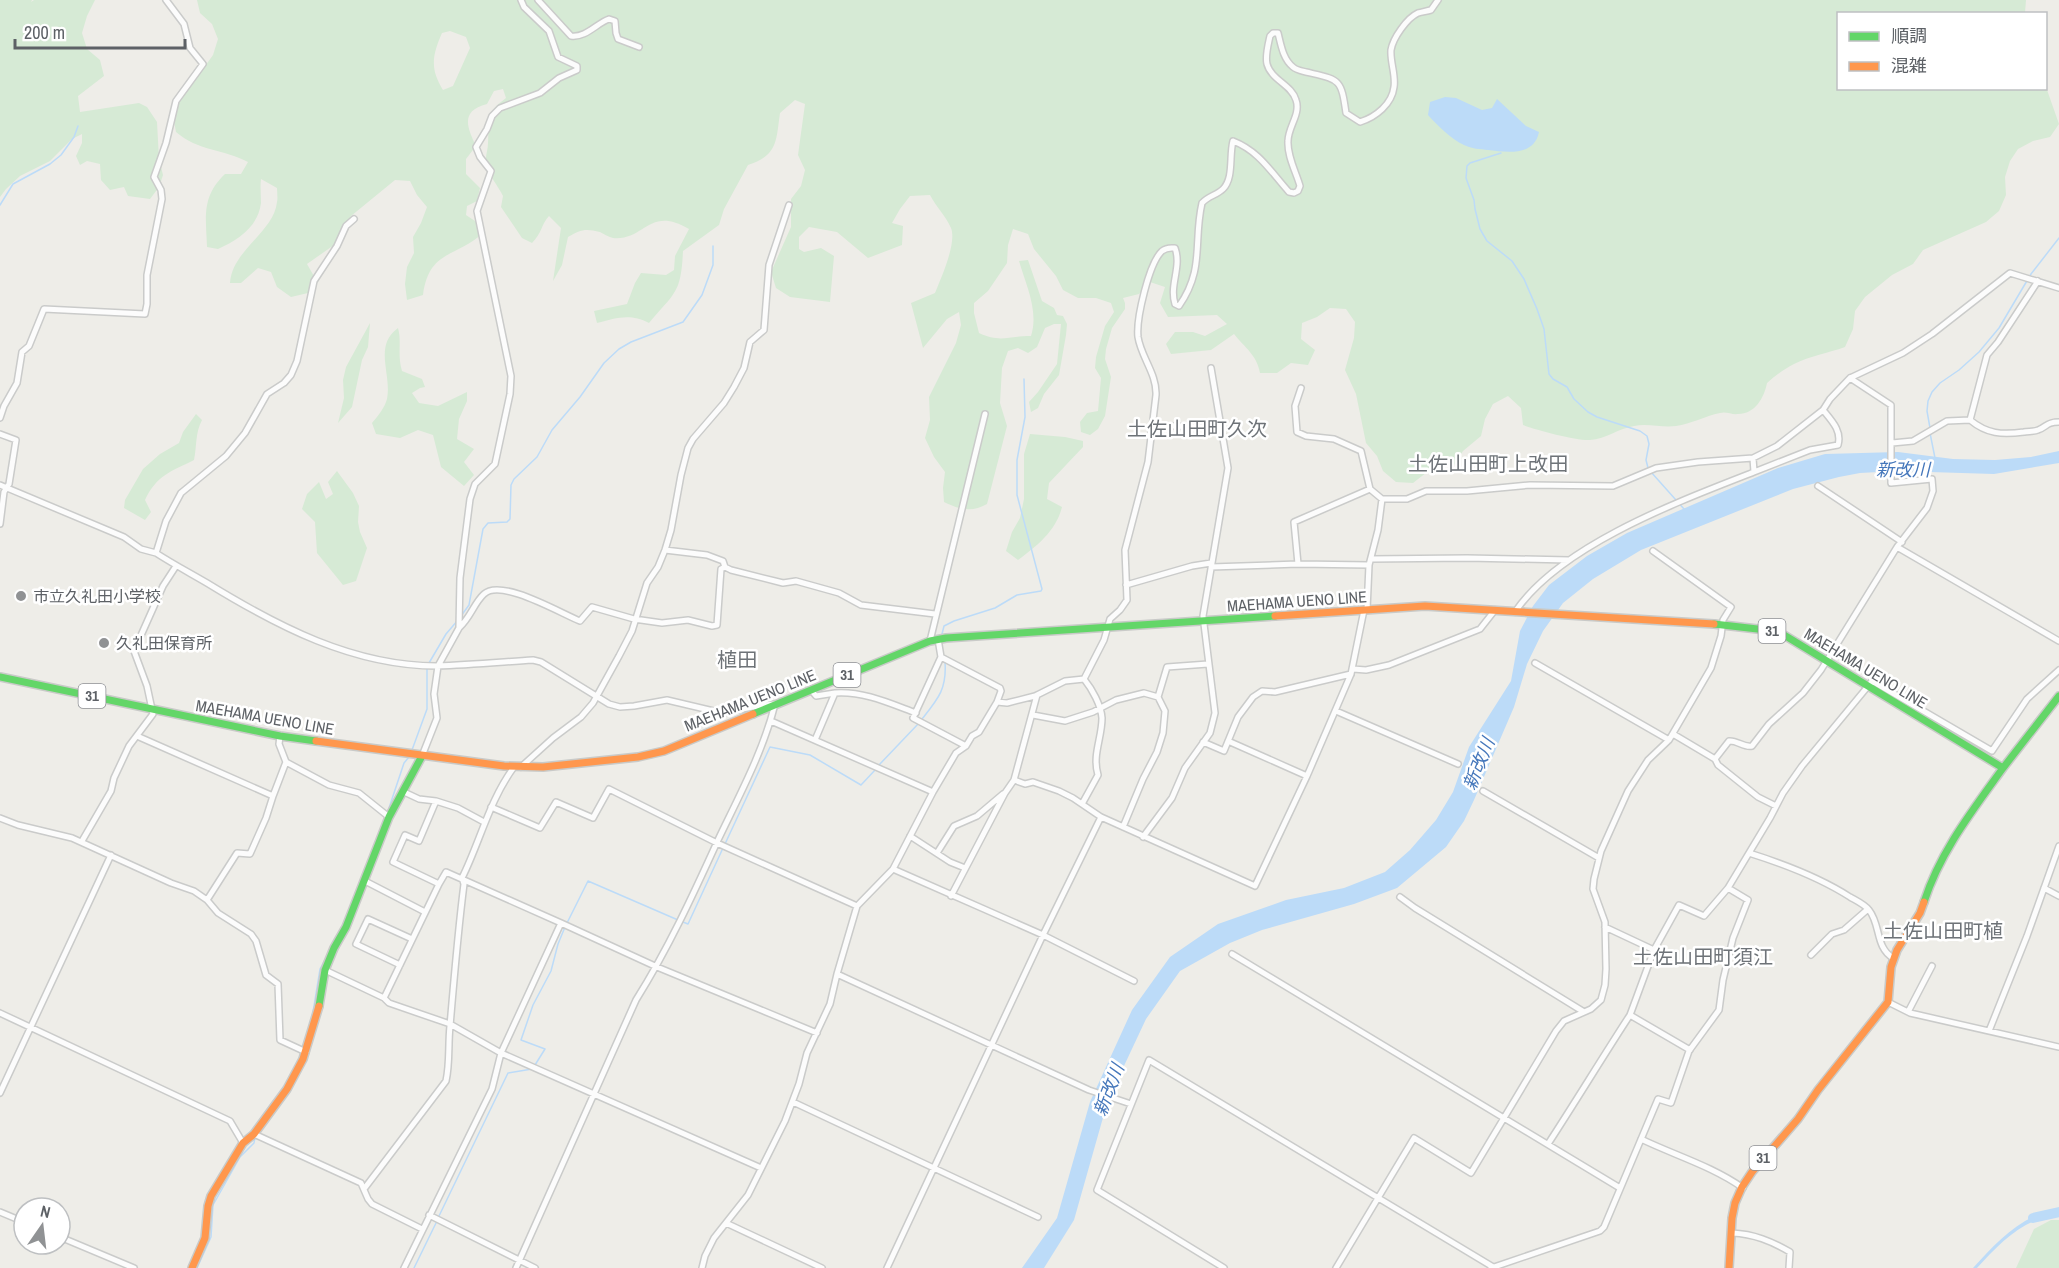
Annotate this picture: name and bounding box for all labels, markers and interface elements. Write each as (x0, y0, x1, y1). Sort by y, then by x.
scale bar (15, 12, 184, 50)
legend (1837, 12, 2047, 90)
text: 200 m (24, 20, 65, 45)
text: 順調 (1891, 23, 1927, 48)
text: 混雑 (1891, 53, 1927, 78)
district label: 土佐山田町久次 (1127, 415, 1267, 442)
district label: 土佐山田町上改田 (1408, 450, 1568, 477)
water label: 新改川 (1876, 457, 1932, 482)
place label: 市立久礼田小学校 (33, 585, 161, 607)
street label: MAEHAMA UENO LINE (1226, 585, 1368, 617)
marker: 市立久礼田小学校 (14, 589, 28, 603)
road number: 31 (1758, 619, 1786, 643)
street label: MAEHAMA UENO LINE (1800, 623, 1932, 713)
place label: 久礼田保育所 (116, 632, 212, 654)
marker: 久礼田保育所 (97, 636, 111, 650)
district label: 植田 (717, 646, 757, 673)
road number: 31 (834, 663, 860, 687)
street label: MAEHAMA UENO LINE (681, 664, 819, 736)
road number: 31 (78, 684, 106, 708)
street label: MAEHAMA UENO LINE (194, 694, 336, 740)
water label: 新改川 (1457, 732, 1501, 794)
district label: 土佐山田町植 (1883, 917, 2003, 944)
district label: 土佐山田町須江 (1633, 943, 1773, 970)
water label: 新改川 (1087, 1058, 1131, 1120)
road number: 31 (1750, 1146, 1776, 1170)
north arrow (12, 1196, 72, 1256)
text: N (38, 1200, 53, 1223)

